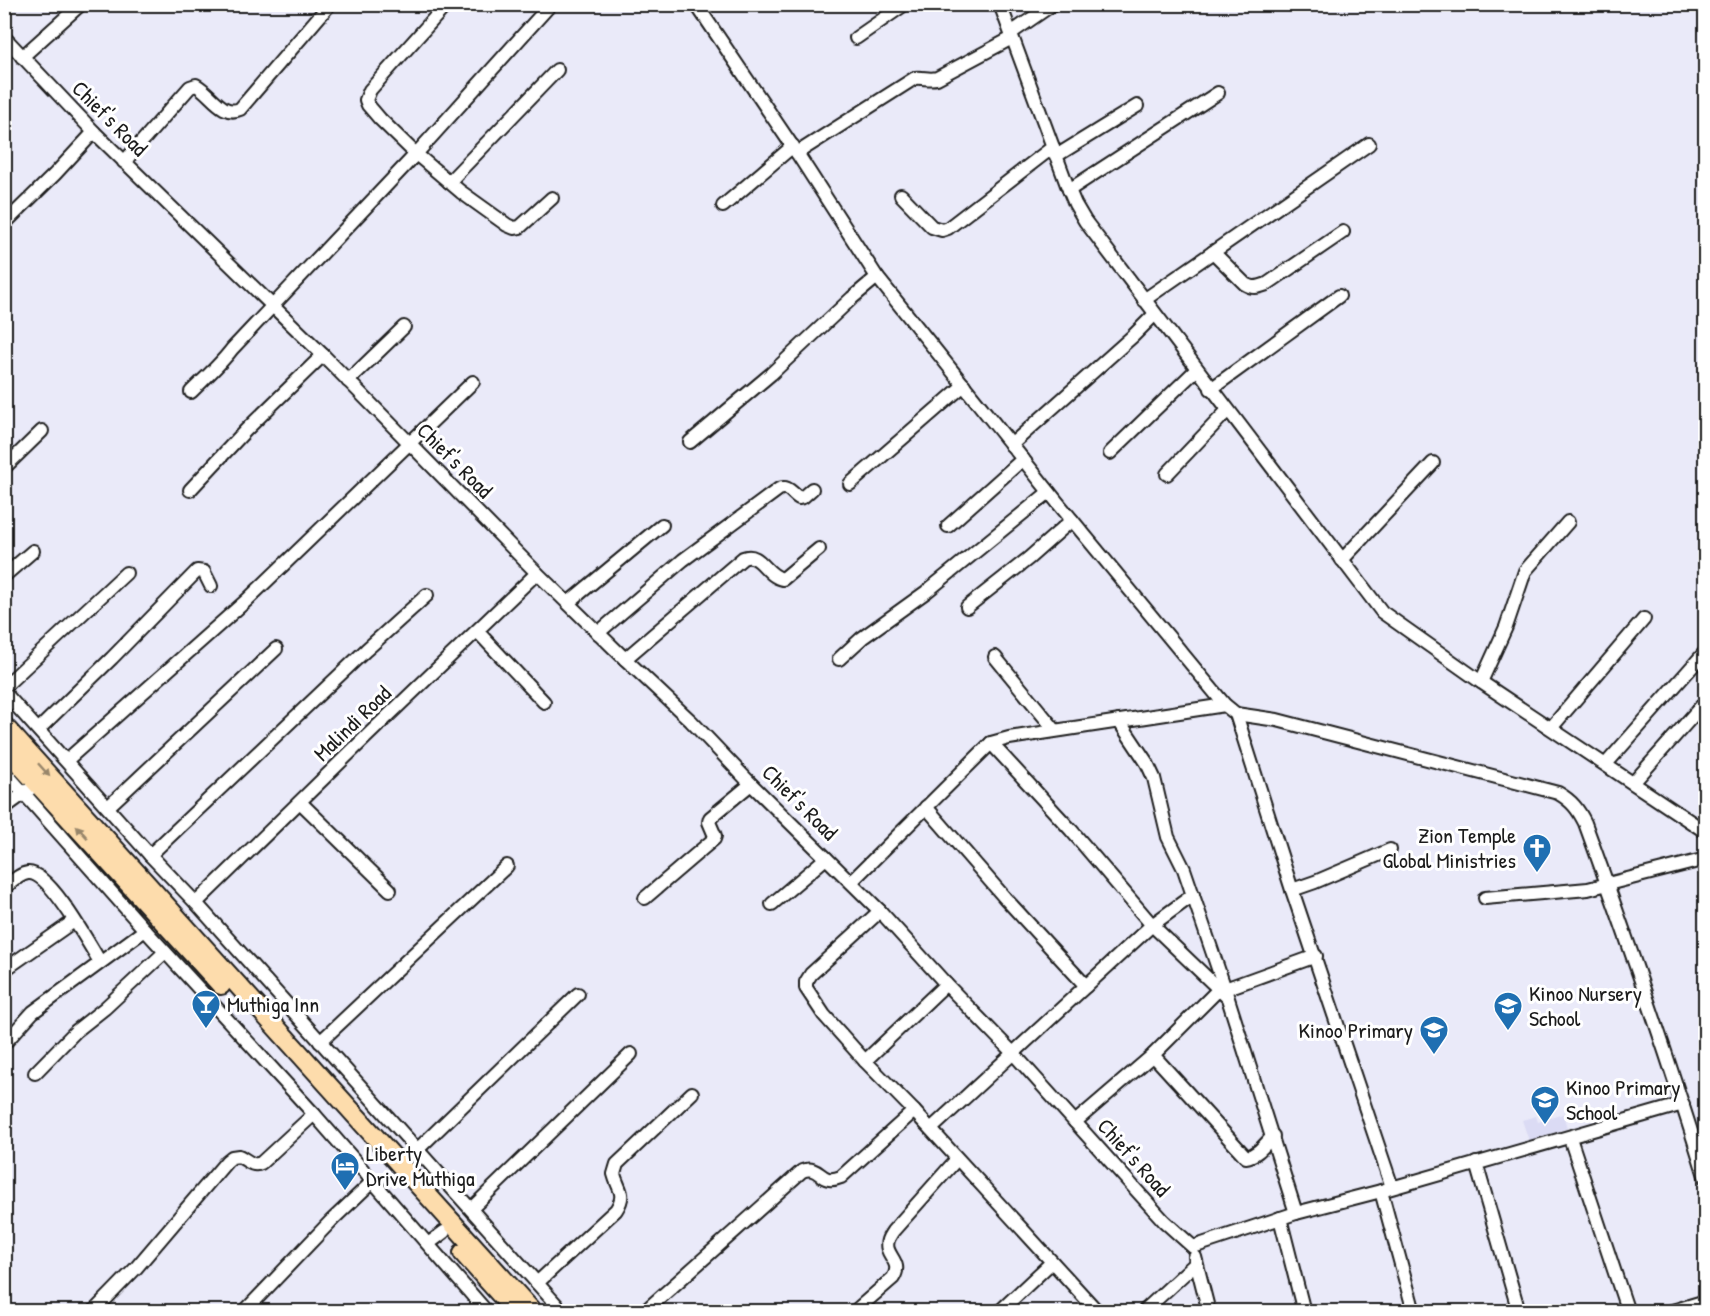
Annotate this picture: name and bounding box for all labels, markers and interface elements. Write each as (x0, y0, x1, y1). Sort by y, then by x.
street label: Chief's Road (65, 73, 155, 163)
street label: Chief's Road (410, 415, 500, 505)
street label: Malindi Road (307, 678, 398, 768)
street label: Chief's Road (755, 757, 845, 847)
one-way arrow (37, 762, 51, 777)
place label: Zion Temple Global Ministries (1383, 820, 1516, 875)
one-way arrow (75, 825, 89, 840)
church icon: Zion Temple Global Ministries (1521, 832, 1553, 874)
place label: Kinoo Nursery School (1529, 978, 1642, 1033)
bar icon: Muthiga Inn (190, 988, 222, 1030)
place label: Muthiga Inn (227, 989, 319, 1019)
school or university icon: Kinoo Nursery School (1492, 990, 1524, 1032)
school or university icon: Kinoo Primary (1418, 1014, 1450, 1056)
place label: Kinoo Primary (1298, 1015, 1413, 1045)
place label: Kinoo Primary School (1566, 1072, 1681, 1127)
school or university icon: Kinoo Primary School (1529, 1084, 1561, 1126)
street label: Chief's Road (1091, 1111, 1178, 1203)
place label: Liberty Drive Muthiga (366, 1138, 475, 1193)
hotel icon: Liberty Drive Muthiga (329, 1150, 361, 1192)

